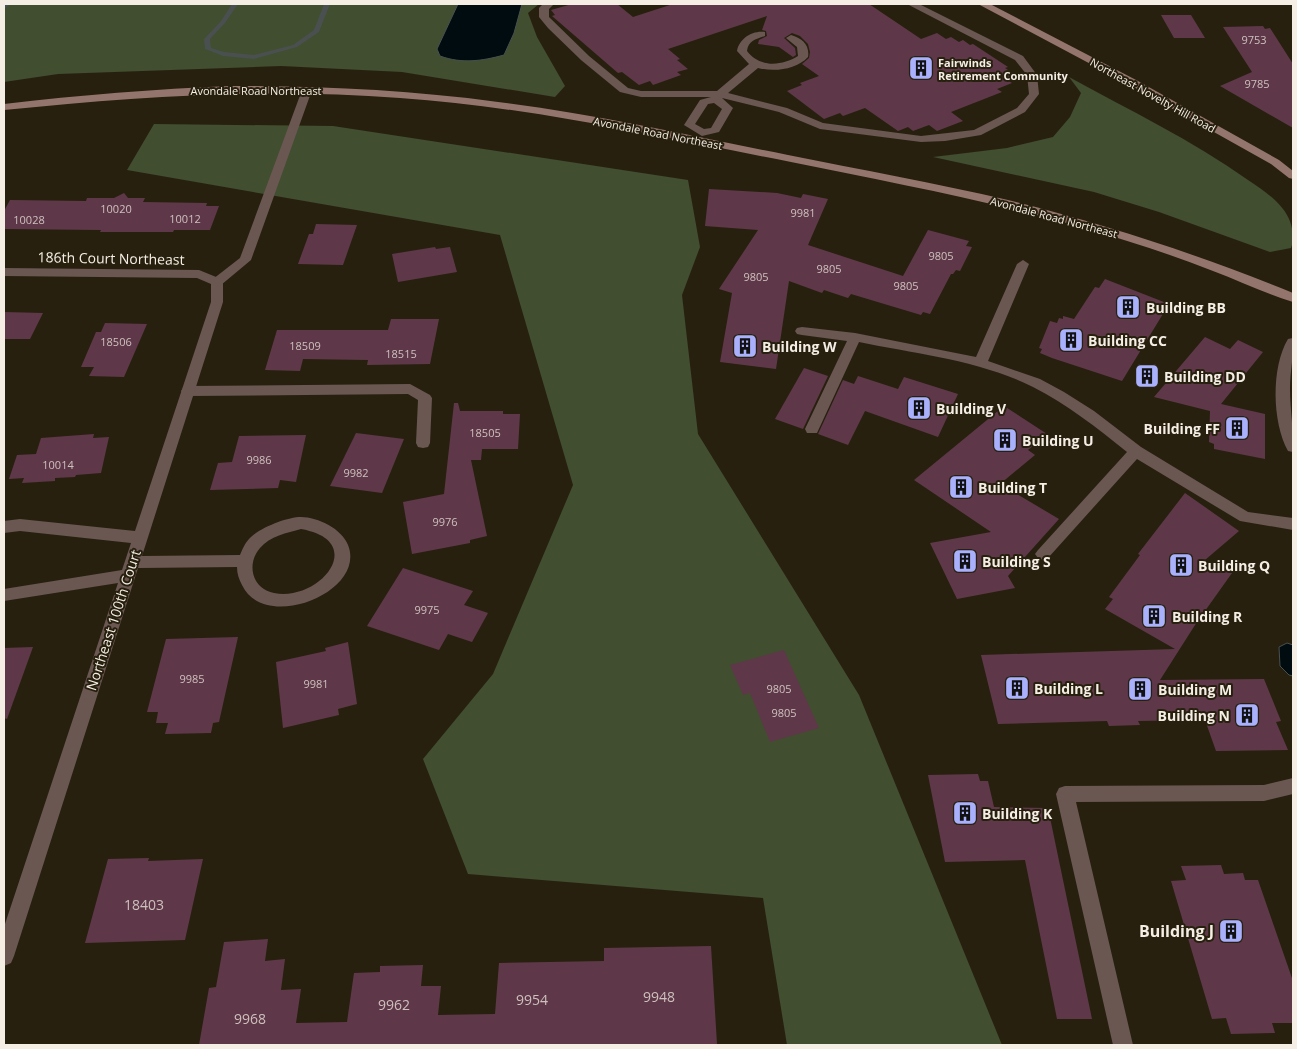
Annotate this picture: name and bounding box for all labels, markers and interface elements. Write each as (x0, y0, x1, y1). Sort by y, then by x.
house number: 9753 (1241, 32, 1267, 47)
street label: Northeast Novelty Hill Road (1087, 54, 1219, 136)
building icon: Fairwinds Retirement Community (908, 55, 934, 81)
place label: Fairwinds Retirement Community (938, 55, 1069, 83)
house number: 9785 (1244, 76, 1270, 91)
street label: Avondale Road Northeast (190, 83, 322, 98)
street label: Avondale Road Northeast (592, 113, 724, 153)
street label: Avondale Road Northeast (989, 193, 1119, 241)
house number: 10020 (100, 201, 132, 216)
house number: 9981 (790, 205, 816, 220)
house number: 10012 (169, 211, 201, 226)
house number: 10028 (13, 212, 45, 227)
street label: 186th Court Northeast (37, 247, 185, 269)
house number: 9805 (928, 248, 954, 263)
house number: 9805 (816, 261, 842, 276)
house number: 9805 (743, 269, 769, 284)
house number: 9805 (893, 278, 919, 293)
building icon: Building BB (1115, 294, 1141, 320)
place label: Building BB (1146, 298, 1226, 317)
building icon: Building CC (1058, 327, 1084, 353)
place label: Building CC (1088, 331, 1167, 350)
building icon: Building W (732, 333, 758, 359)
house number: 18506 (100, 334, 132, 349)
place label: Building W (762, 337, 837, 356)
house number: 18509 (289, 338, 321, 353)
house number: 18515 (385, 346, 417, 361)
building icon: Building DD (1134, 363, 1160, 389)
place label: Building DD (1164, 367, 1246, 386)
building icon: Building V (906, 395, 932, 421)
place label: Building V (936, 399, 1007, 418)
building icon: Building FF (1224, 415, 1250, 441)
place label: Building FF (1144, 419, 1220, 438)
house number: 18505 (469, 425, 501, 440)
building icon: Building U (992, 427, 1018, 453)
place label: Building U (1022, 431, 1094, 450)
house number: 9986 (246, 452, 272, 467)
house number: 10014 (42, 457, 74, 472)
house number: 9982 (343, 465, 369, 480)
building icon: Building T (948, 474, 974, 500)
place label: Building T (978, 478, 1047, 497)
house number: 9976 (432, 514, 458, 529)
street label: Northeast 100th Court (81, 547, 145, 693)
building icon: Building S (952, 548, 978, 574)
place label: Building S (982, 552, 1051, 571)
building icon: Building Q (1168, 552, 1194, 578)
place label: Building Q (1198, 556, 1270, 575)
house number: 9975 (414, 602, 440, 617)
building icon: Building R (1141, 603, 1167, 629)
place label: Building R (1172, 607, 1243, 626)
house number: 9985 (179, 671, 205, 686)
building icon: Building L (1004, 675, 1030, 701)
house number: 9981 (303, 676, 329, 691)
building icon: Building M (1127, 676, 1153, 702)
place label: Building L (1034, 679, 1103, 698)
place label: Building M (1158, 680, 1232, 699)
house number: 9805 (766, 681, 792, 696)
building icon: Building N (1234, 702, 1260, 728)
house number: 9805 (771, 705, 797, 720)
place label: Building N (1158, 706, 1230, 725)
building icon: Building K (952, 800, 978, 826)
place label: Building K (982, 804, 1053, 823)
house number: 18403 (124, 895, 164, 914)
building icon: Building J (1218, 918, 1244, 944)
place label: Building J (1139, 920, 1214, 942)
house number: 9948 (643, 987, 675, 1006)
house number: 9954 (516, 990, 548, 1009)
house number: 9962 (378, 995, 410, 1014)
house number: 9968 (234, 1009, 266, 1028)

